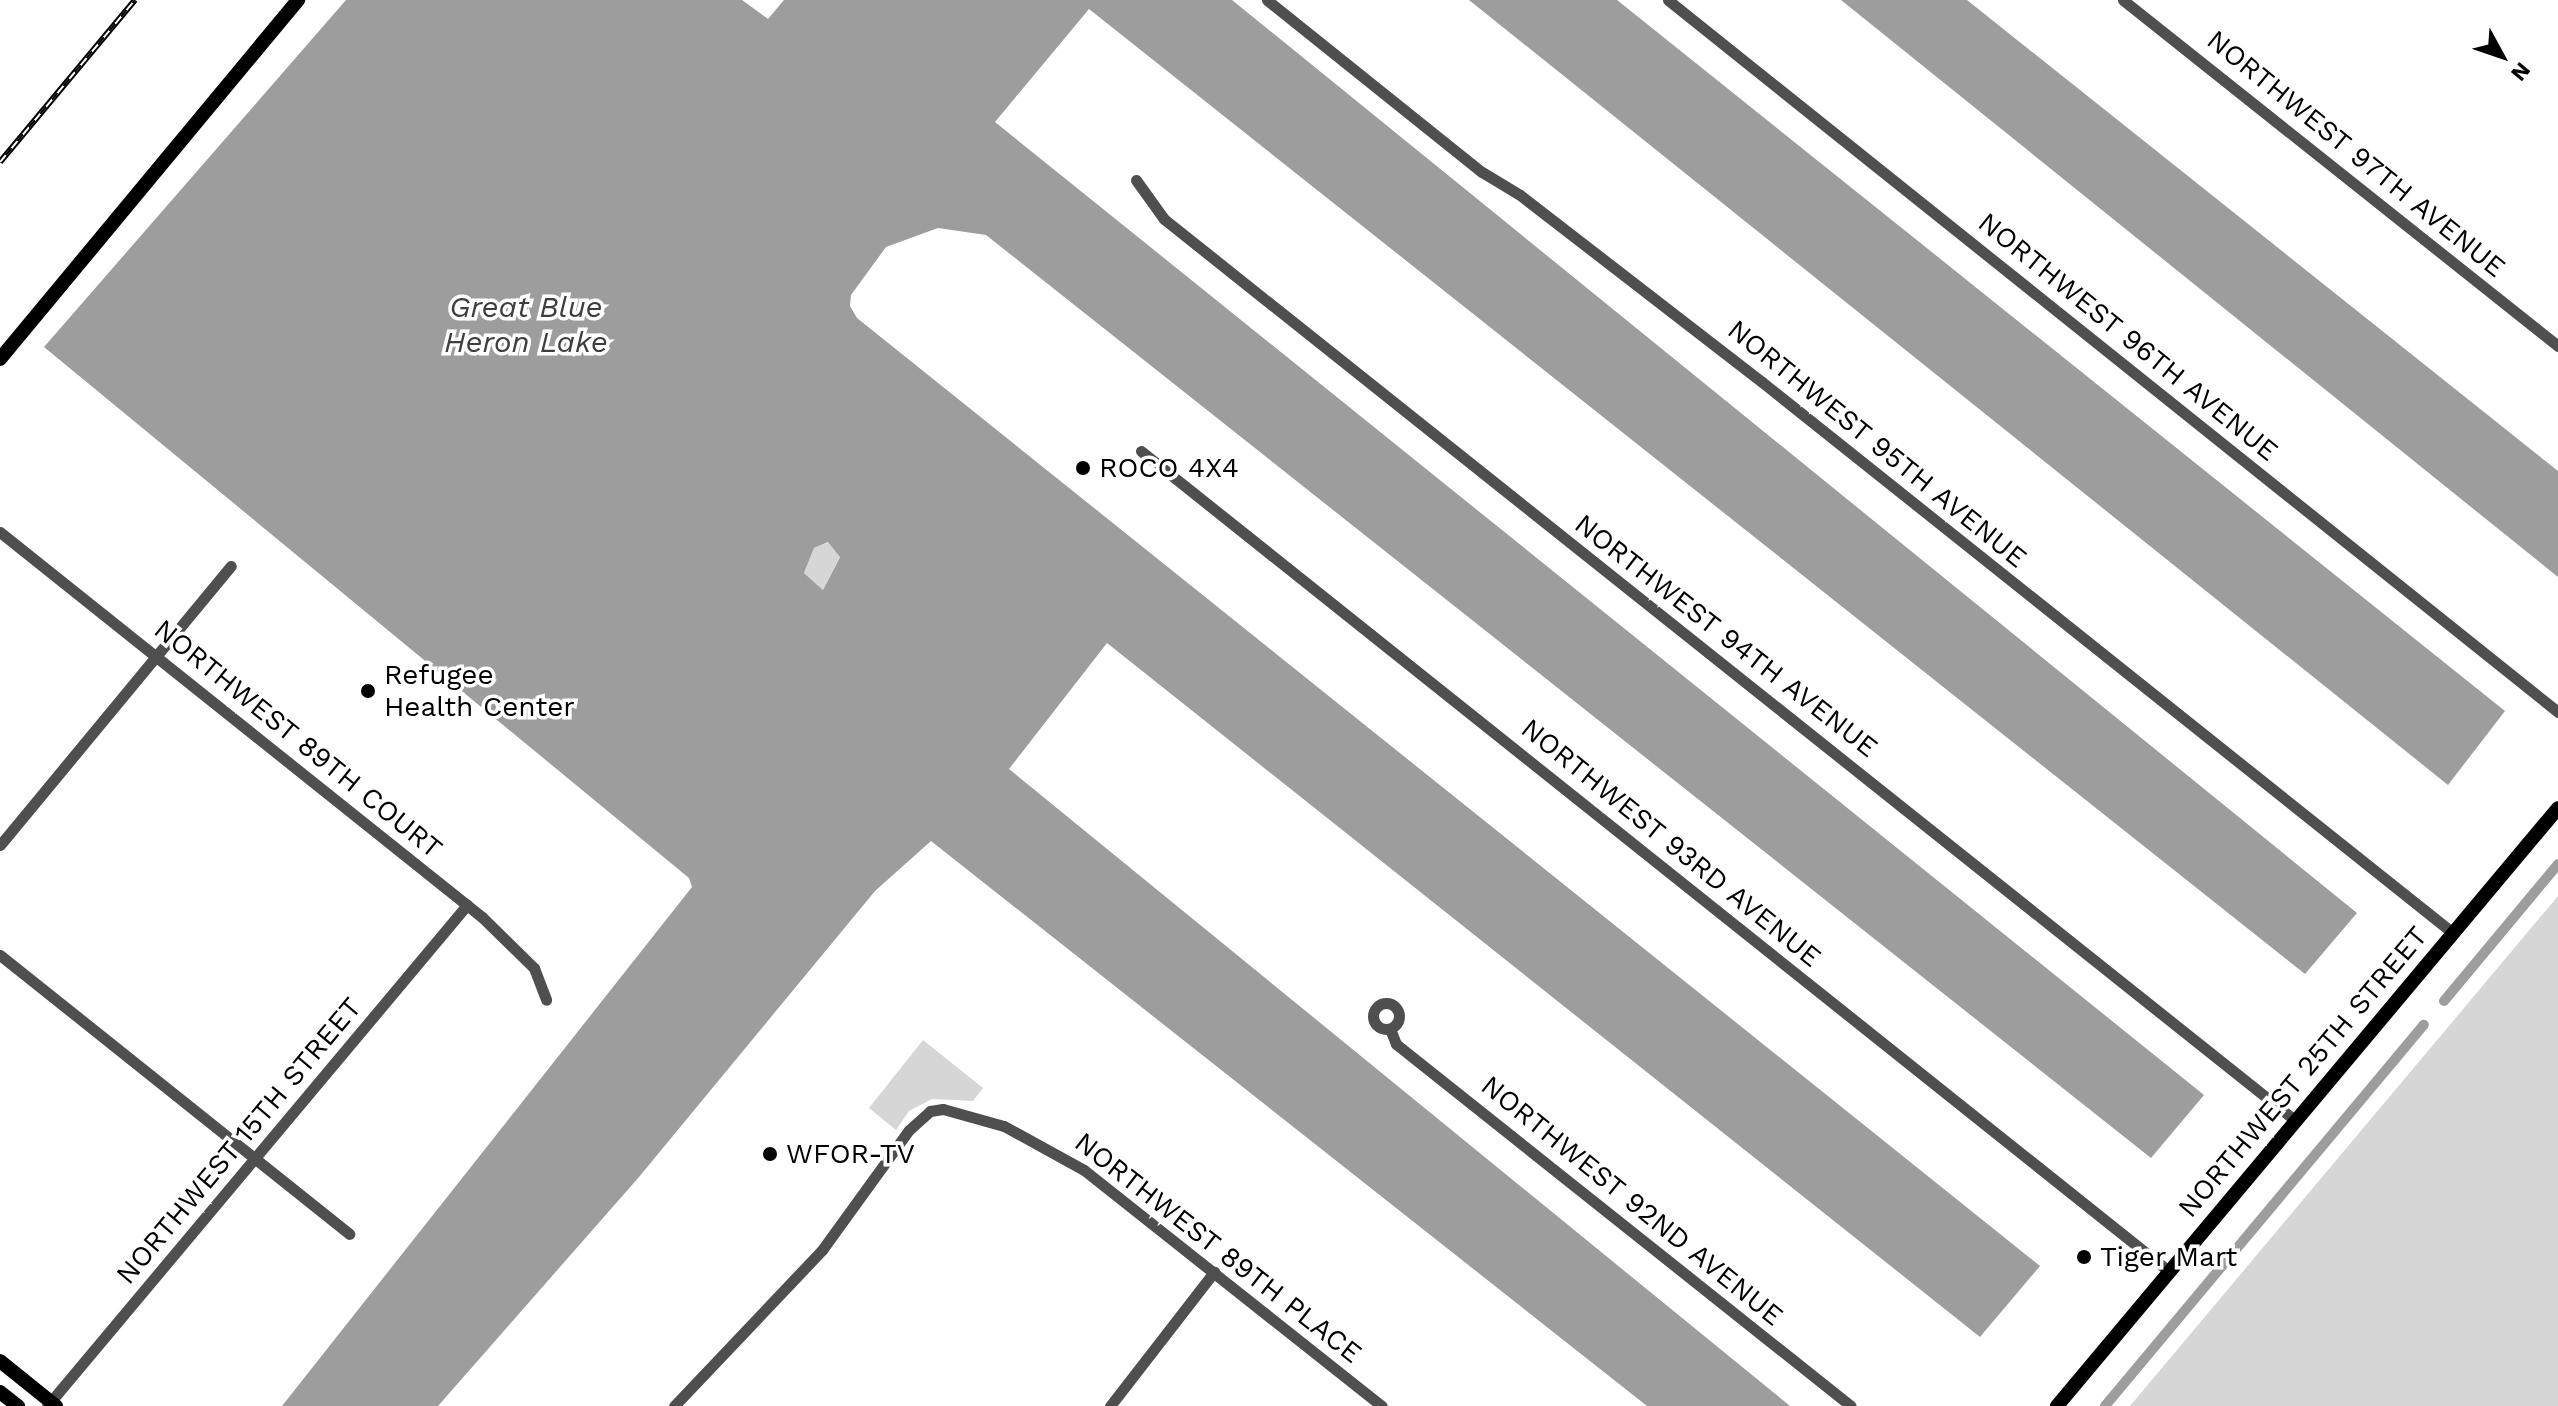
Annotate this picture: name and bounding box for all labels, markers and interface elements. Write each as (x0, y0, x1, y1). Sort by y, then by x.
north arrow (2462, 16, 2542, 96)
street label: NORTHWEST 97TH AVENUE (2199, 23, 2513, 285)
text: N (2506, 57, 2536, 86)
street label: NORTHWEST 96TH AVENUE (1971, 205, 2285, 469)
water label: Great Blue Heron Lake (444, 289, 608, 360)
street label: NORTHWEST 95TH AVENUE (1720, 312, 2034, 576)
place label: ROCO 4X4 (1099, 451, 1239, 485)
marker: ROCO 4X4 (1074, 459, 1092, 477)
street label: NORTHWEST 94TH AVENUE (1567, 507, 1885, 765)
street label: NORTHWEST 89TH COURT (147, 612, 449, 866)
place label: Refugee Health Center (384, 658, 575, 724)
marker: Refugee Health Center (359, 682, 377, 700)
street label: NORTHWEST 93RD AVENUE (1514, 711, 1828, 975)
street label: NORTHWEST 25TH STREET (2171, 919, 2435, 1225)
street label: NORTHWEST 15TH STREET (109, 990, 369, 1292)
street label: NORTHWEST 92ND AVENUE (1474, 1068, 1790, 1334)
street label: NORTHWEST 89TH PLACE (1068, 1125, 1368, 1371)
place label: WFOR-TV (786, 1137, 915, 1171)
marker: WFOR-TV (761, 1145, 779, 1163)
place label: Tiger Mart (2100, 1240, 2238, 1274)
marker: Tiger Mart (2075, 1248, 2093, 1266)

